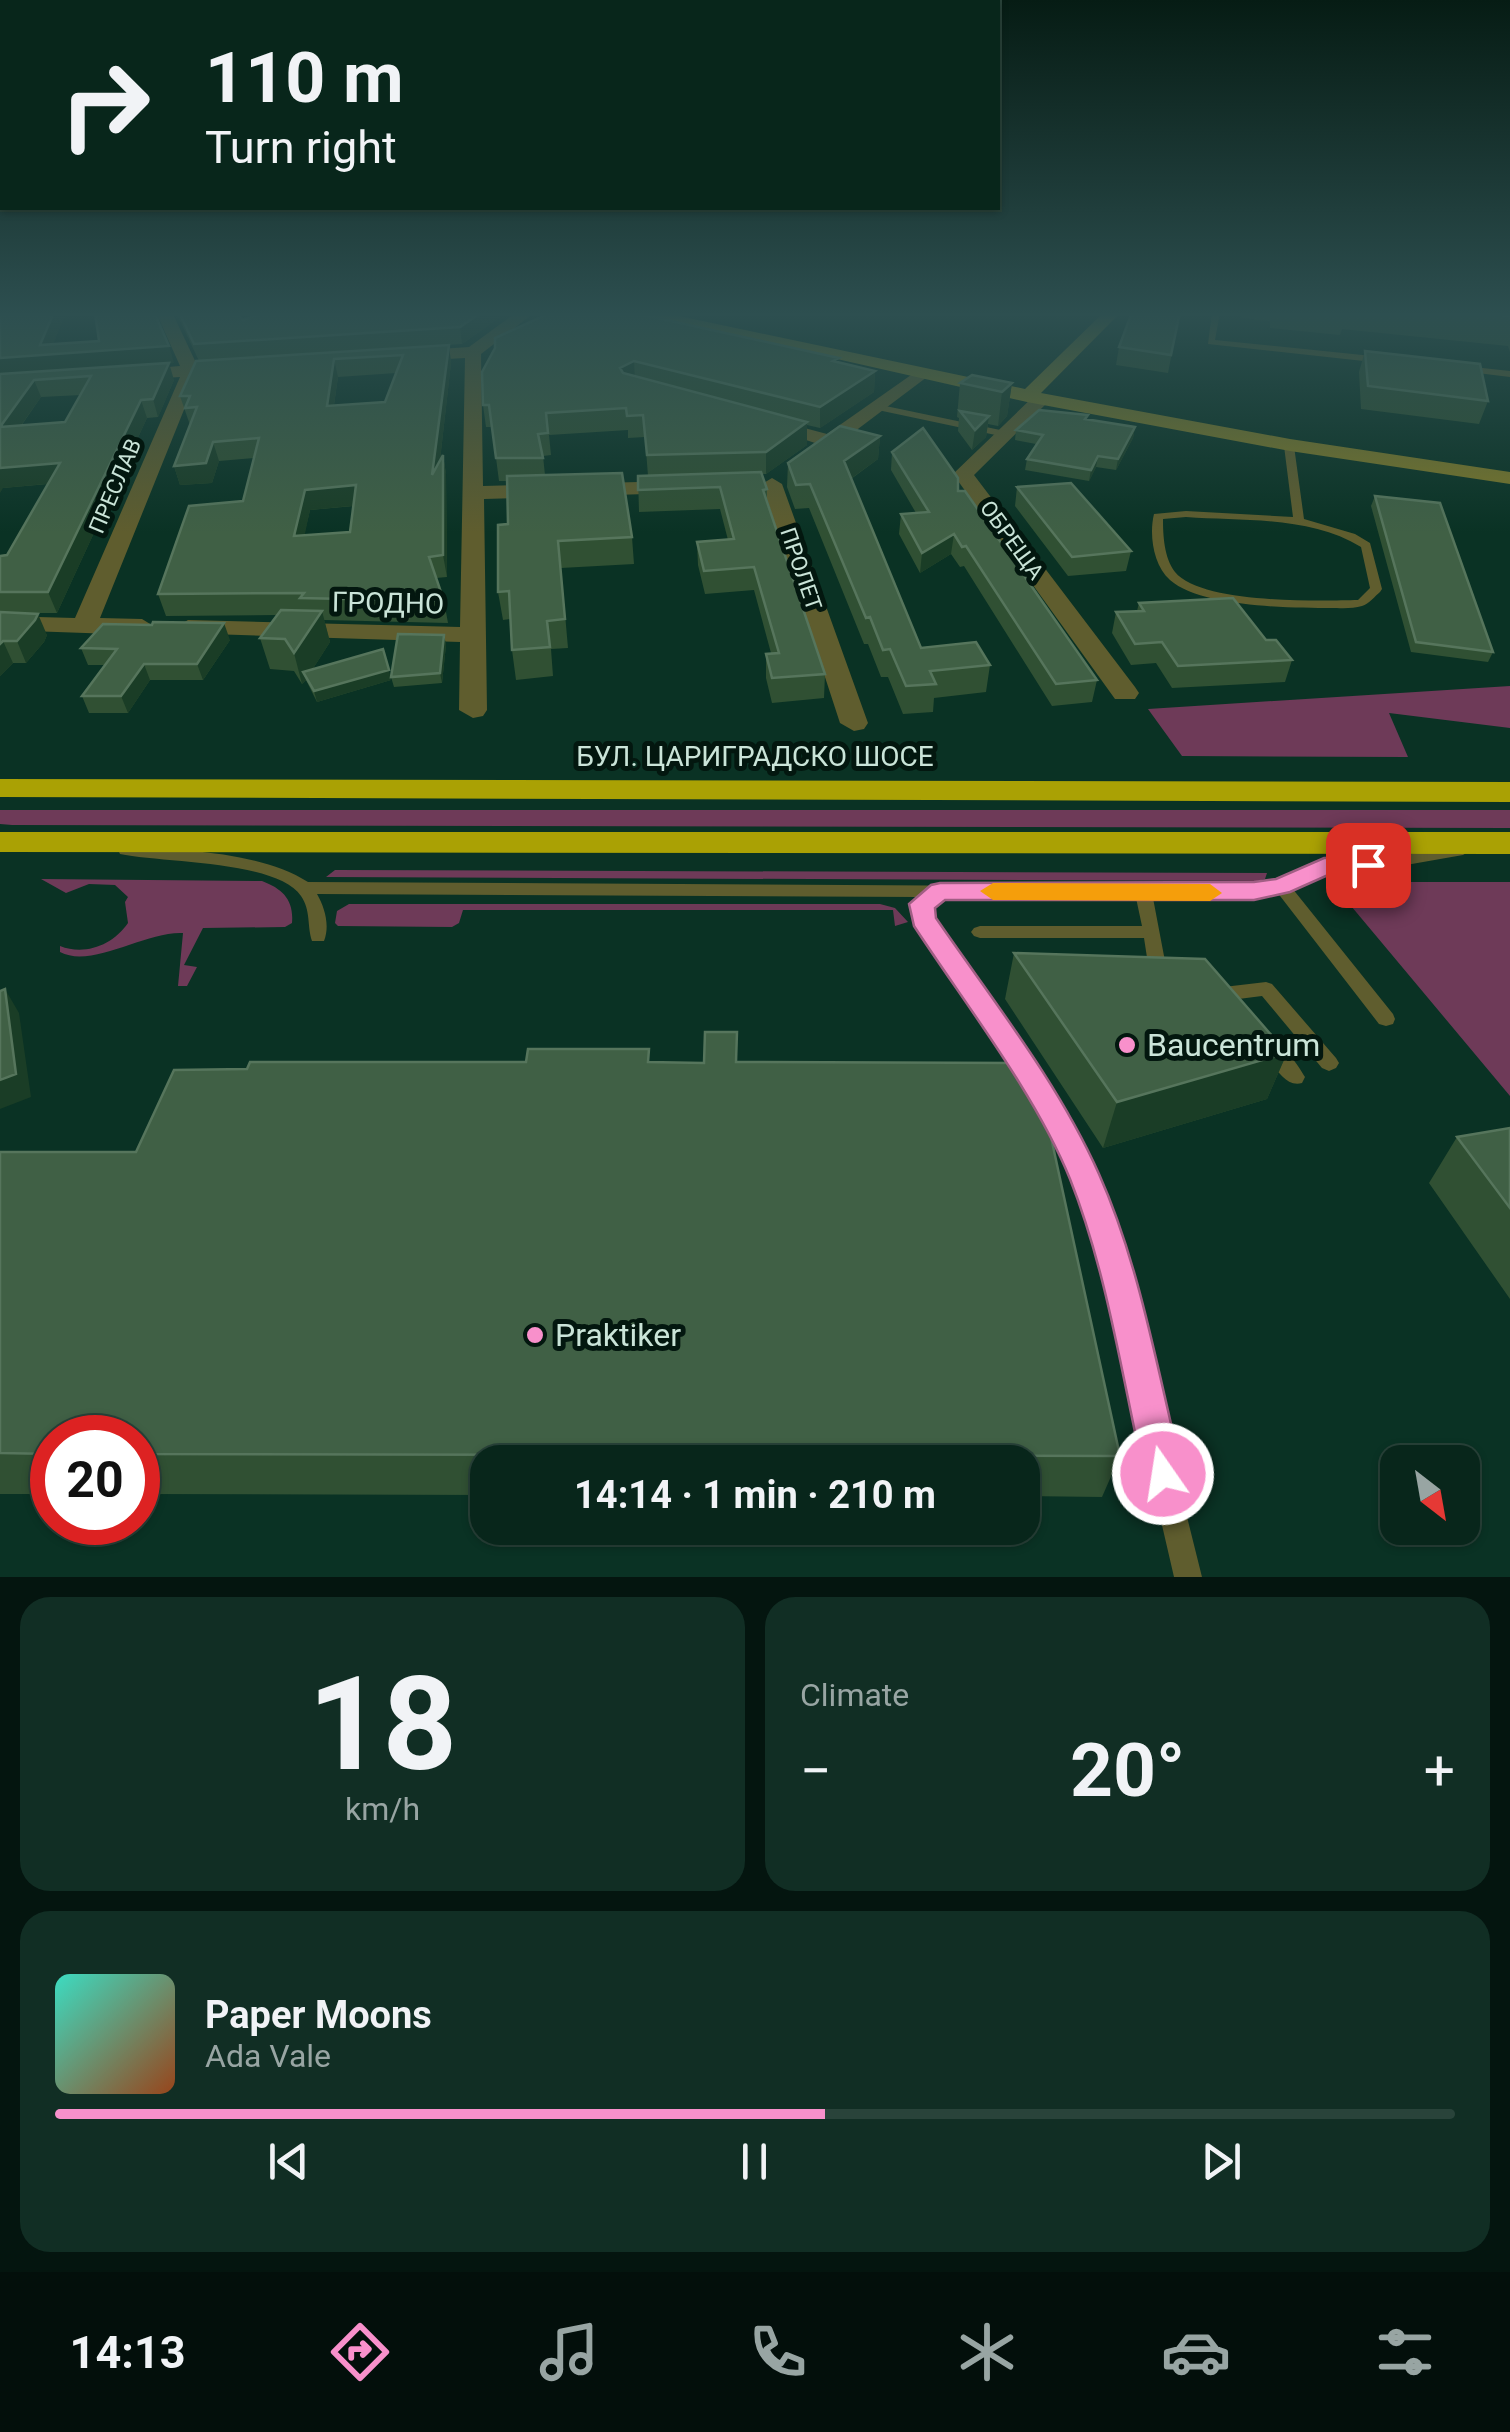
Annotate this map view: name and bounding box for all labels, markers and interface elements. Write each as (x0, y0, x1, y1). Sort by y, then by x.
text: 110 m (205, 37, 404, 119)
icon: right (40, 40, 170, 170)
text: Turn right (205, 121, 397, 174)
street label: ПРЕСЛАВ (84, 435, 146, 537)
street label: ОБРЕЩА (975, 496, 1049, 585)
street label: ПРОЛЕТ (775, 524, 827, 614)
street label: ГРОДНО (332, 586, 444, 620)
street label: БУЛ. ЦАРИГРАДСКО ШОСЕ (576, 740, 934, 773)
pin (1326, 823, 1411, 908)
icon: arrive (1341, 838, 1396, 893)
place label: Baucentrum (1147, 1026, 1320, 1064)
marker: Baucentrum (1116, 1034, 1138, 1056)
place label: Praktiker (555, 1316, 681, 1354)
marker: Praktiker (524, 1324, 546, 1346)
speed limit sign: 20 (30, 1415, 160, 1545)
position arrow (1111, 1422, 1215, 1526)
north arrow (1380, 1445, 1480, 1545)
map controls (1380, 1445, 1480, 1545)
text: 14:14 · 1 min · 210 m (574, 1473, 936, 1517)
text: 18 (308, 1648, 457, 1801)
text: Climate (800, 1676, 909, 1714)
text: 20° (1070, 1726, 1185, 1814)
text: − (800, 1739, 831, 1803)
text: + (1424, 1739, 1455, 1803)
text: km/h (345, 1790, 420, 1828)
text: Paper Moons (205, 1993, 432, 2037)
text: Ada Vale (205, 2037, 331, 2075)
icon: previous (261, 2134, 316, 2189)
icon: pause (727, 2134, 782, 2189)
icon: next (1194, 2134, 1249, 2189)
icon: directions (325, 2317, 395, 2387)
icon: music (534, 2317, 604, 2387)
icon: phone (743, 2317, 813, 2387)
icon: climate (952, 2317, 1022, 2387)
icon: car (1161, 2317, 1231, 2387)
icon: filters (1370, 2317, 1440, 2387)
text: 14:13 (70, 2326, 186, 2379)

